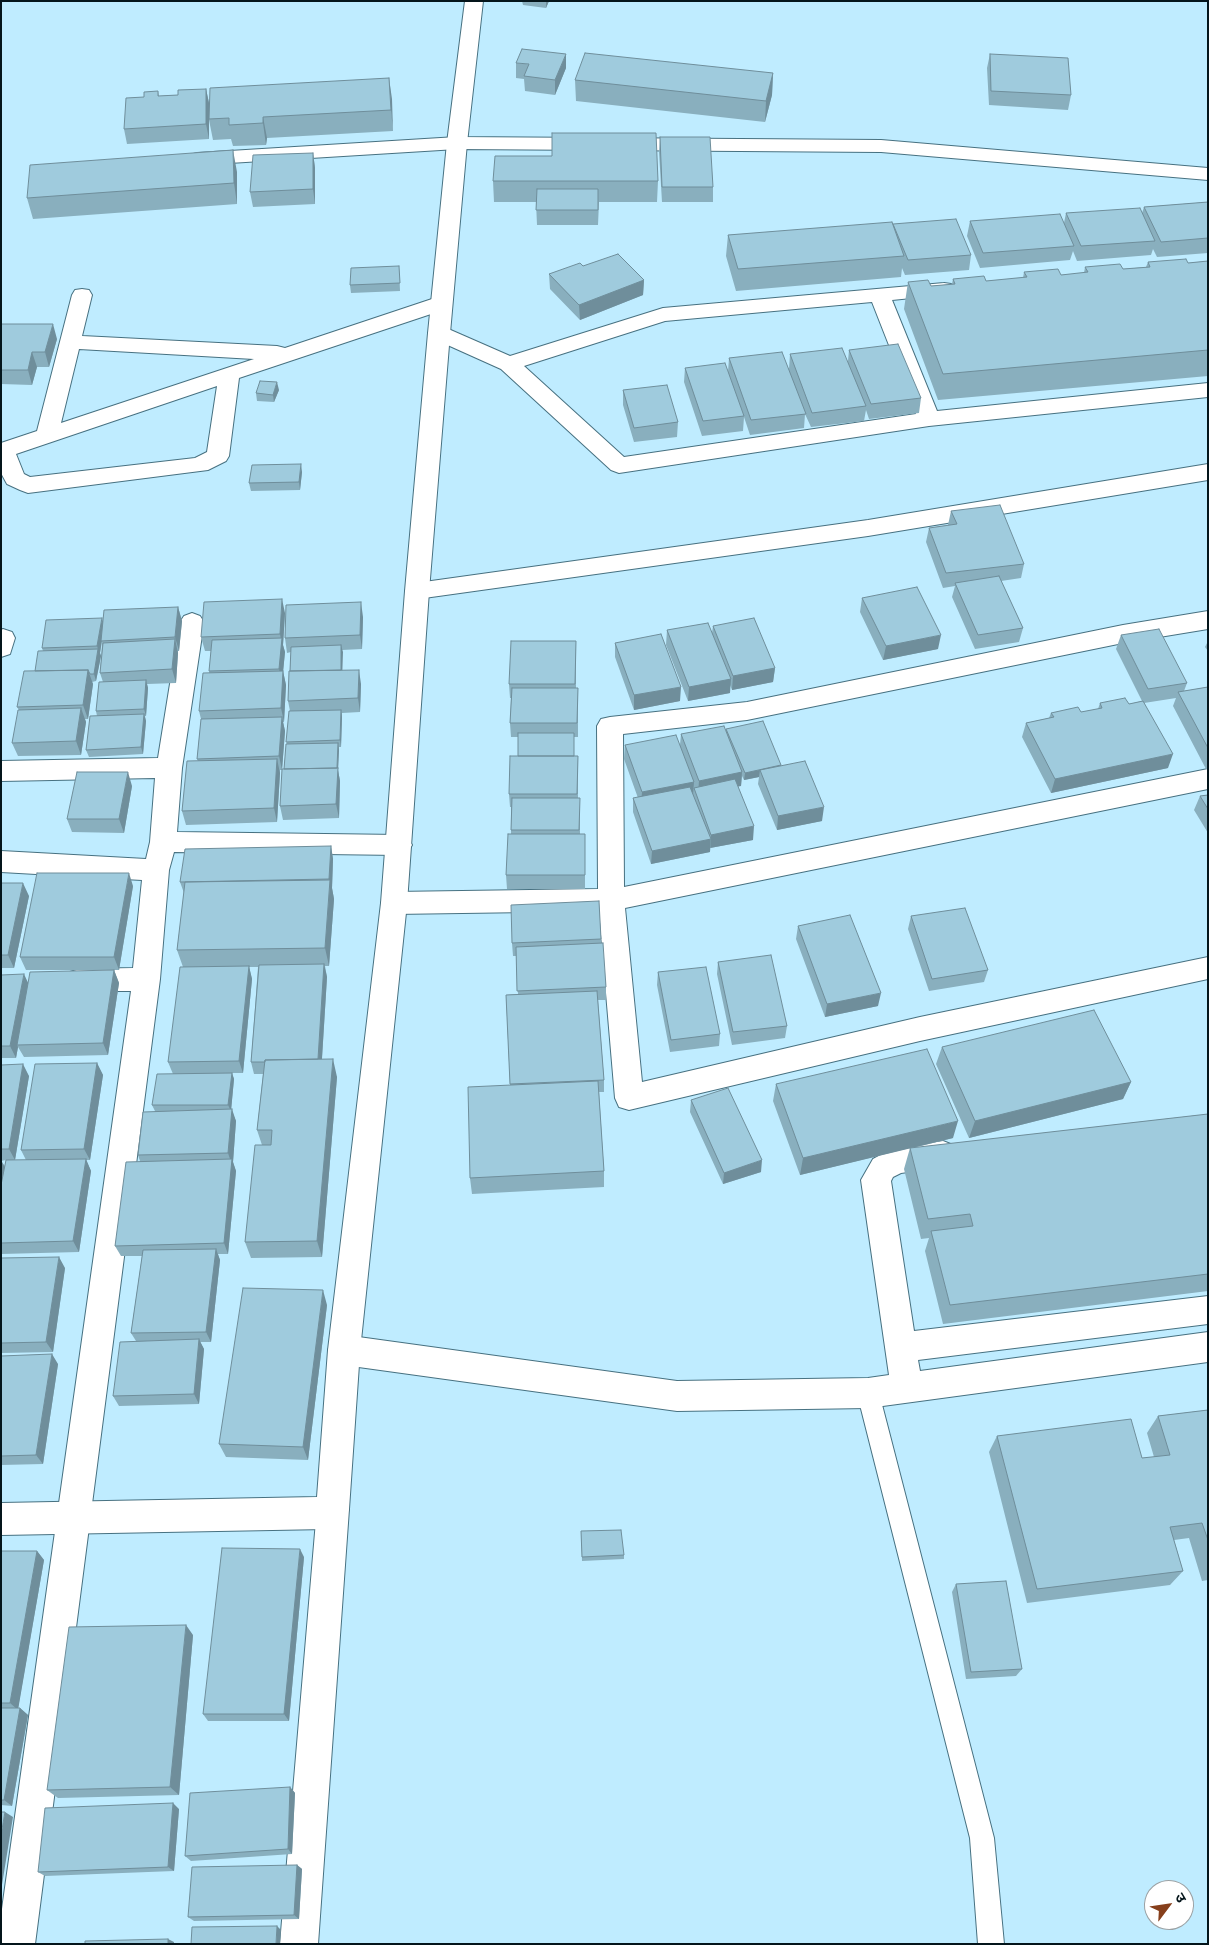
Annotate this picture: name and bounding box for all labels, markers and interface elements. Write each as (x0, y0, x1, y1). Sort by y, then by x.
north arrow (1144, 1880, 1194, 1930)
text: उ (1172, 1890, 1190, 1905)

